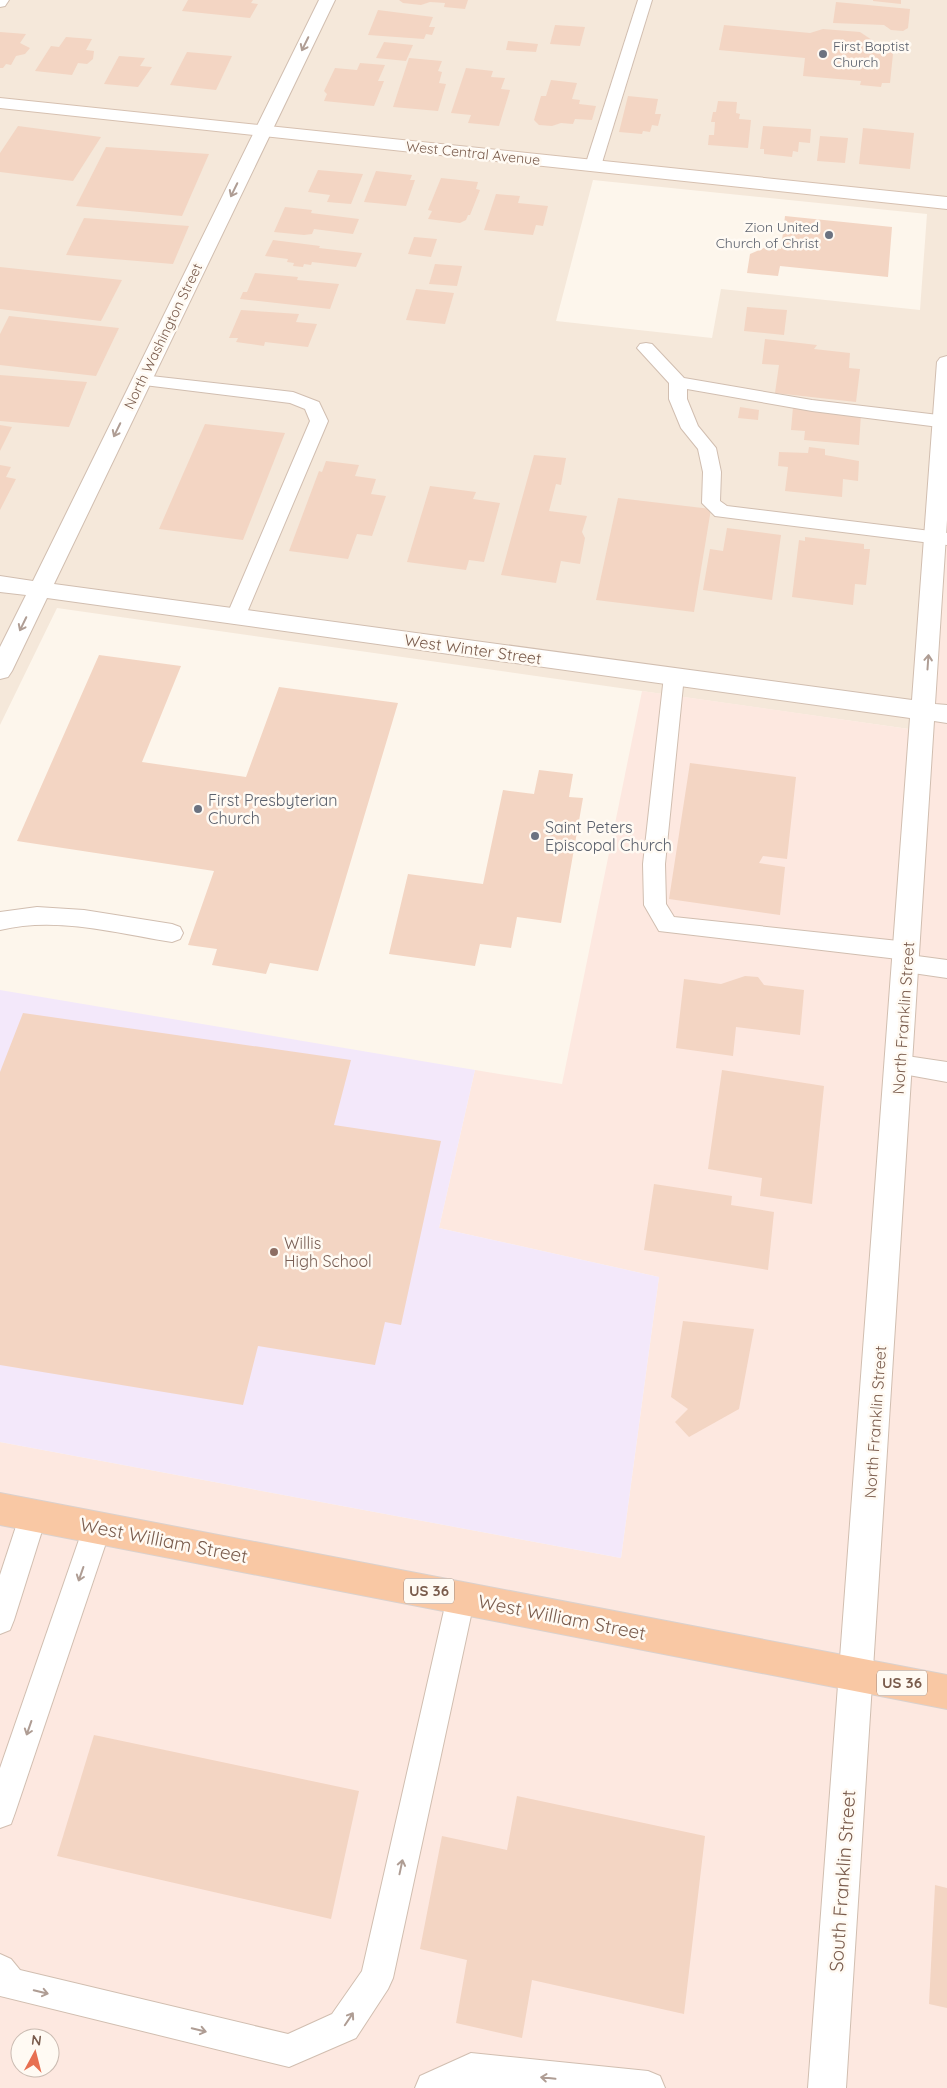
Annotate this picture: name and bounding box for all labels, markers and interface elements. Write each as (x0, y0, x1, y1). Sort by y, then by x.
one-way arrow (300, 36, 310, 51)
place label: First Baptist Church (833, 37, 910, 71)
marker: First Baptist Church (817, 48, 829, 60)
street label: West Central Avenue (405, 137, 541, 169)
one-way arrow (229, 182, 239, 197)
place label: Zion United Church of Christ (716, 218, 819, 252)
marker: Zion United Church of Christ (823, 229, 835, 241)
street label: North Washington Street (120, 260, 206, 412)
one-way arrow (112, 423, 122, 438)
one-way arrow (18, 616, 27, 631)
street label: West Winter Street (403, 629, 543, 669)
one-way arrow (923, 654, 932, 670)
place label: First Presbyterian Church (208, 790, 338, 828)
marker: First Presbyterian Church (192, 803, 204, 815)
place label: Saint Peters Episcopal Church (545, 817, 672, 855)
marker: Saint Peters Episcopal Church (529, 830, 541, 842)
street label: North Franklin Street (888, 941, 918, 1095)
place label: Willis High School (284, 1233, 372, 1271)
marker: Willis High School (268, 1246, 280, 1258)
street label: North Franklin Street (860, 1345, 890, 1499)
street label: West William Street (78, 1512, 250, 1568)
one-way arrow (76, 1565, 85, 1581)
road number: US 36 (404, 1578, 454, 1604)
street label: West William Street (476, 1589, 648, 1645)
road number: US 36 (877, 1670, 927, 1696)
one-way arrow (24, 1719, 33, 1735)
street label: South Franklin Street (824, 1789, 860, 1973)
one-way arrow (397, 1860, 406, 1876)
one-way arrow (32, 1987, 48, 1997)
one-way arrow (344, 2012, 354, 2026)
one-way arrow (190, 2026, 206, 2035)
north arrow (10, 2028, 60, 2078)
text: N (30, 2031, 43, 2050)
one-way arrow (540, 2073, 556, 2082)

